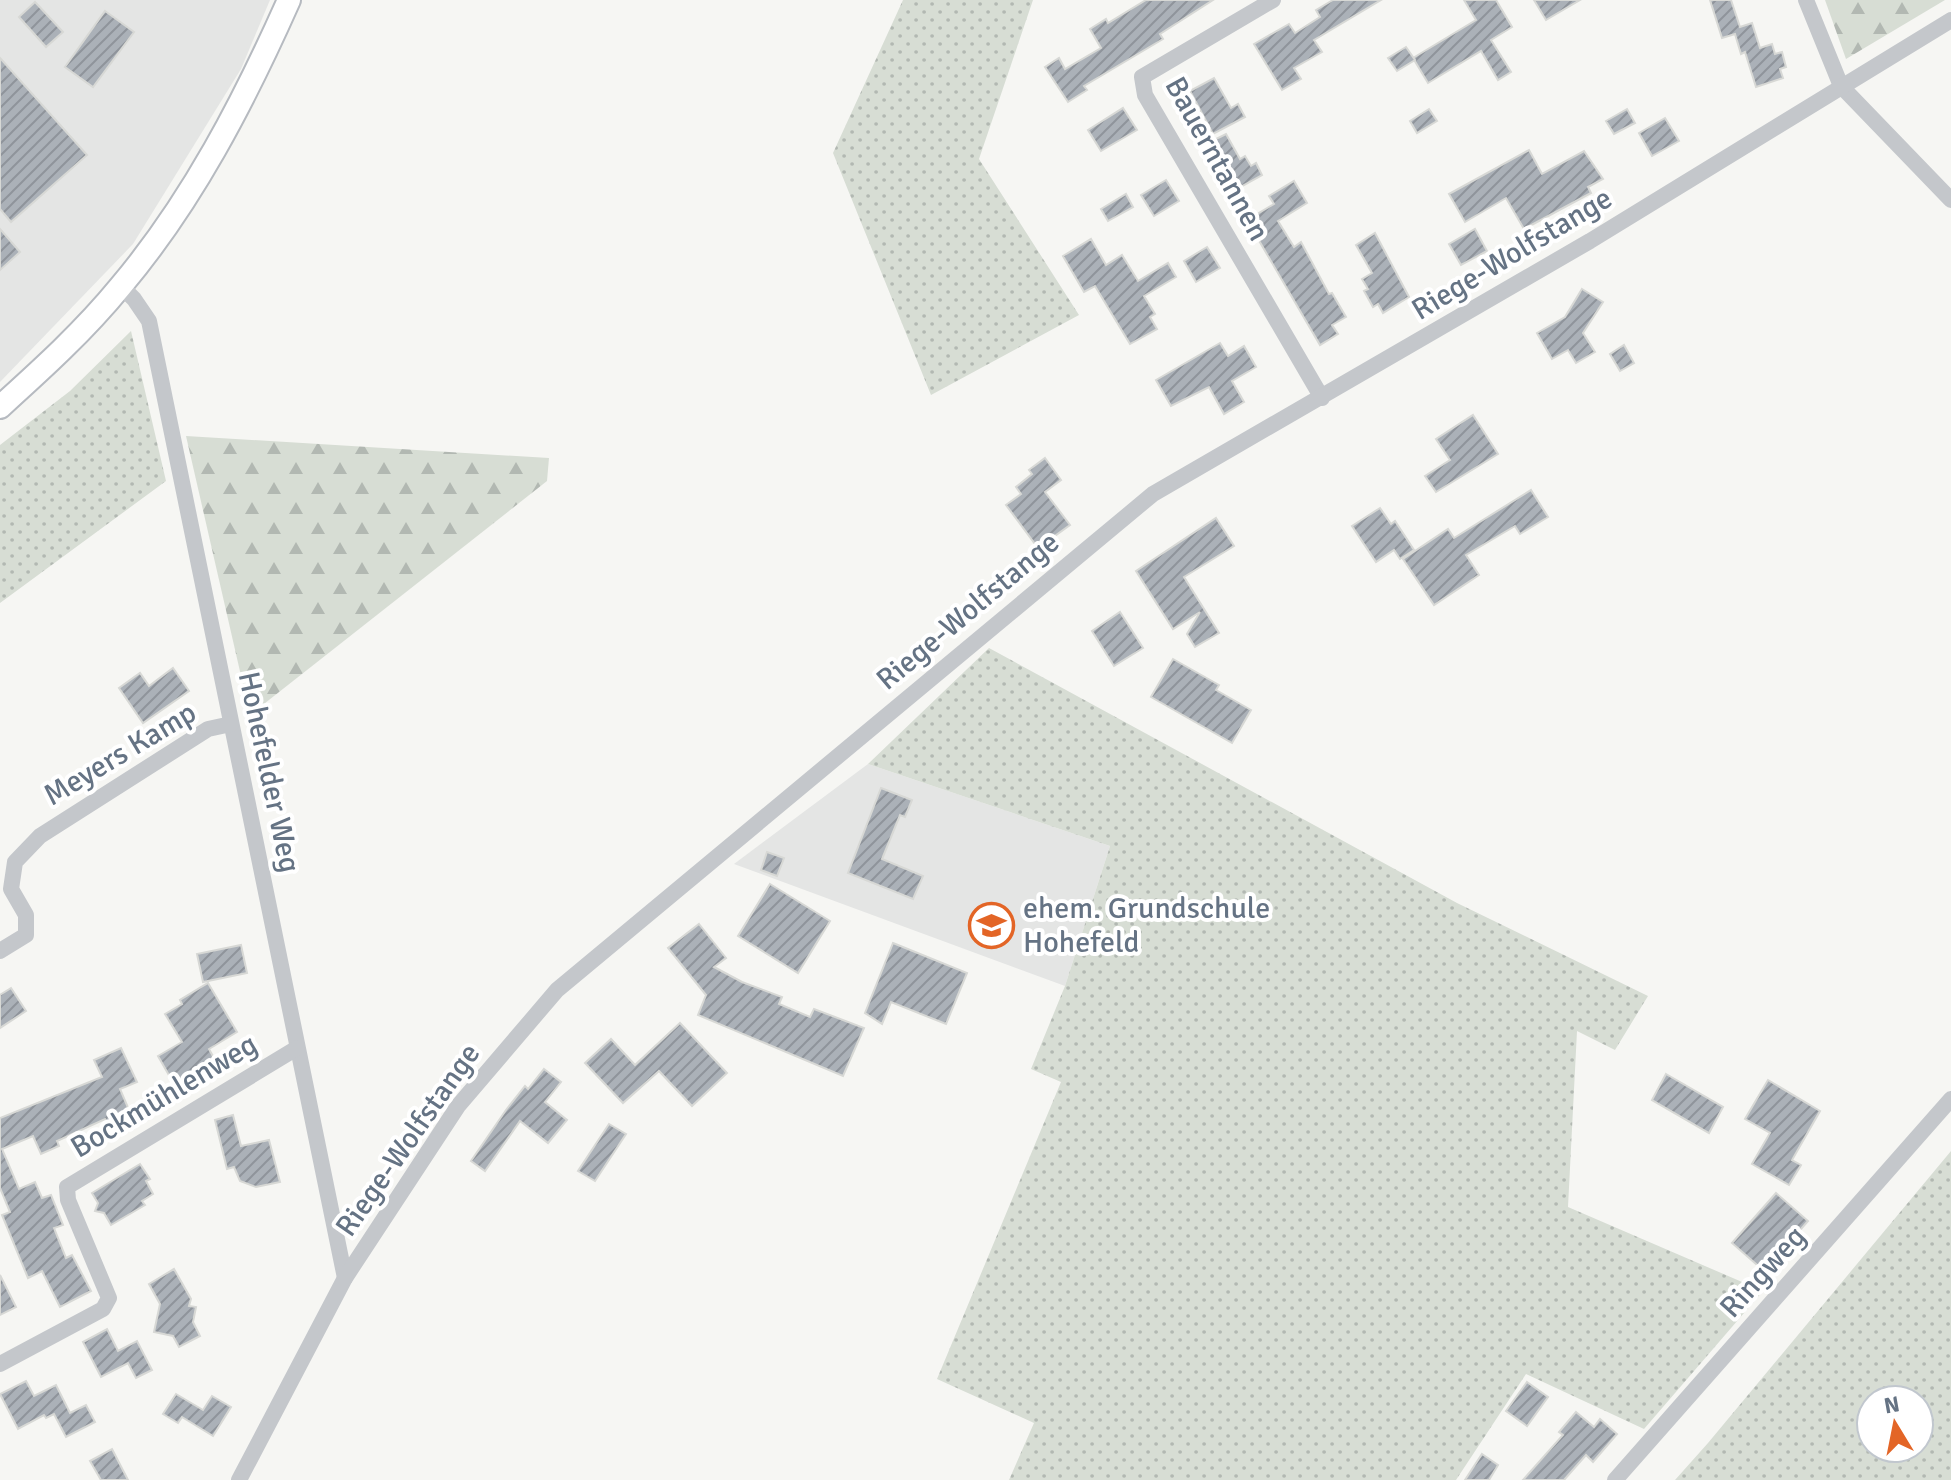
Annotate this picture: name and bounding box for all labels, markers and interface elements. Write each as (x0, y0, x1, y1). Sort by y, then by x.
street label: Bauerntannen (1157, 70, 1277, 248)
street label: Riege-Wolfstange (1405, 180, 1619, 328)
street label: Riege-Wolfstange (869, 524, 1067, 698)
street label: Hohefelder Weg (230, 668, 308, 876)
street label: Meyers Kamp (37, 694, 203, 814)
place label: ehem. Grundschule Hohefeld (1023, 890, 1270, 961)
school or university icon: ehem. Grundschule Hohefeld (968, 901, 1016, 949)
street label: Bockmühlenweg (64, 1026, 264, 1166)
street label: Riege-Wolfstange (328, 1036, 488, 1244)
street label: Ringweg (1712, 1219, 1814, 1325)
north arrow (1855, 1384, 1935, 1464)
text: N (1882, 1390, 1901, 1419)

